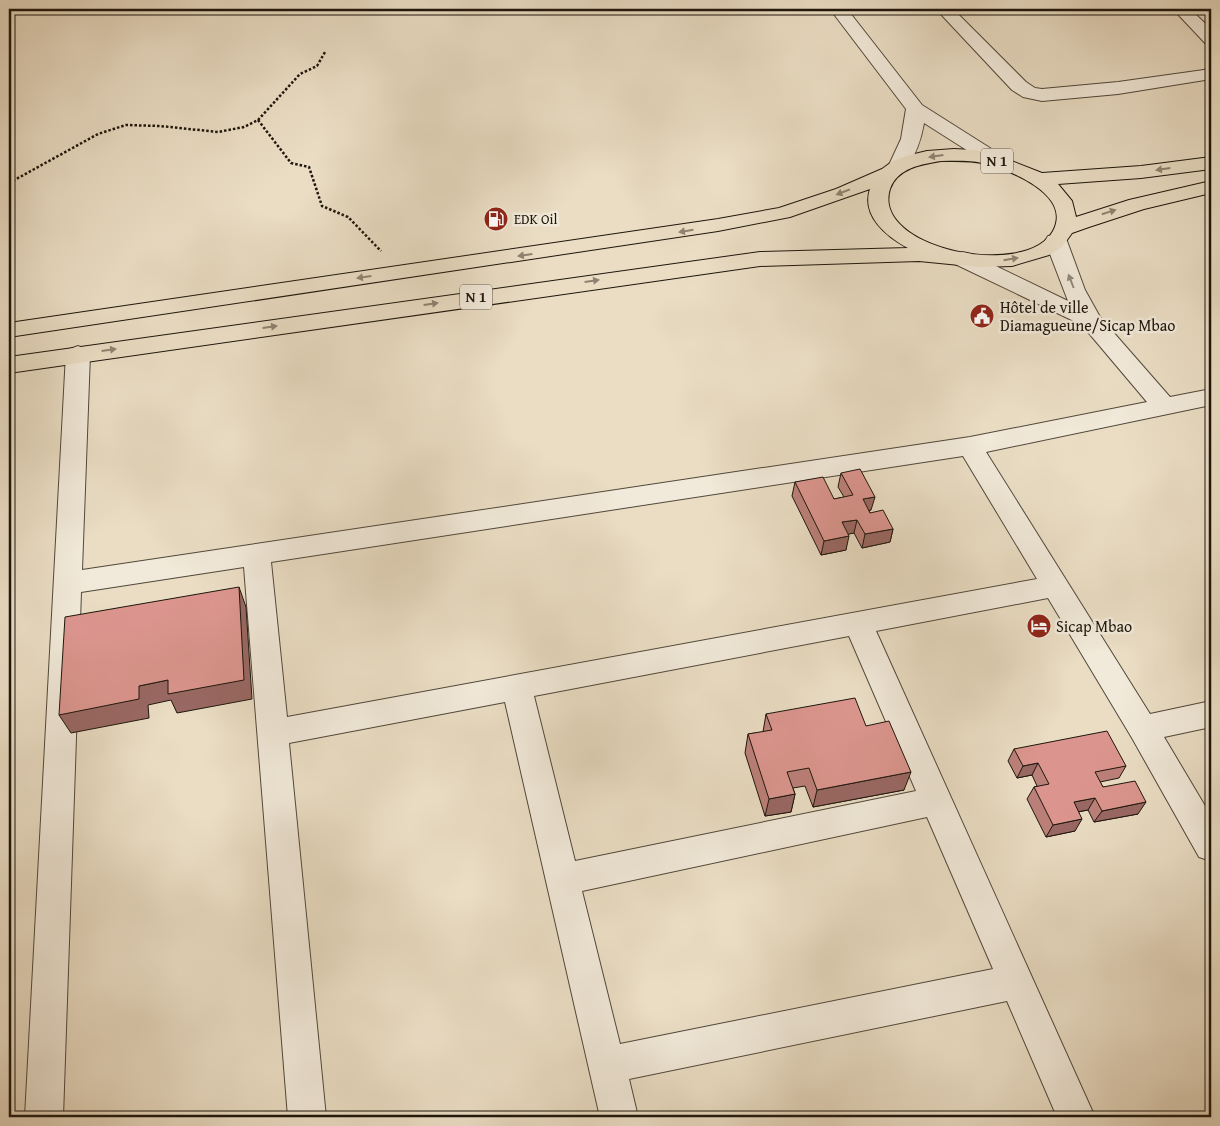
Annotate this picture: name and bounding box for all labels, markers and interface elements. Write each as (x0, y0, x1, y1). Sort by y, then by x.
road number: N 1 (981, 148, 1013, 174)
one-way arrow (928, 152, 944, 160)
one-way arrow (1155, 165, 1171, 173)
one-way arrow (836, 189, 851, 197)
fuel station icon: EDK Oil (483, 206, 509, 232)
one-way arrow (1102, 207, 1117, 215)
place label: EDK Oil (514, 209, 557, 229)
one-way arrow (678, 227, 694, 235)
one-way arrow (517, 251, 533, 259)
one-way arrow (1004, 255, 1020, 263)
one-way arrow (356, 274, 372, 282)
one-way arrow (1067, 274, 1074, 289)
one-way arrow (584, 277, 600, 285)
road number: N 1 (460, 284, 492, 310)
place label: Hôtel de ville Diamagueune/Sicap Mbao (1000, 295, 1175, 337)
one-way arrow (423, 300, 439, 308)
public building icon: Hôtel de ville Diamagueune/Sicap Mbao (969, 303, 995, 329)
one-way arrow (262, 322, 278, 330)
one-way arrow (101, 345, 117, 353)
hotel icon: Sicap Mbao (1026, 613, 1052, 639)
place label: Sicap Mbao (1056, 614, 1132, 638)

